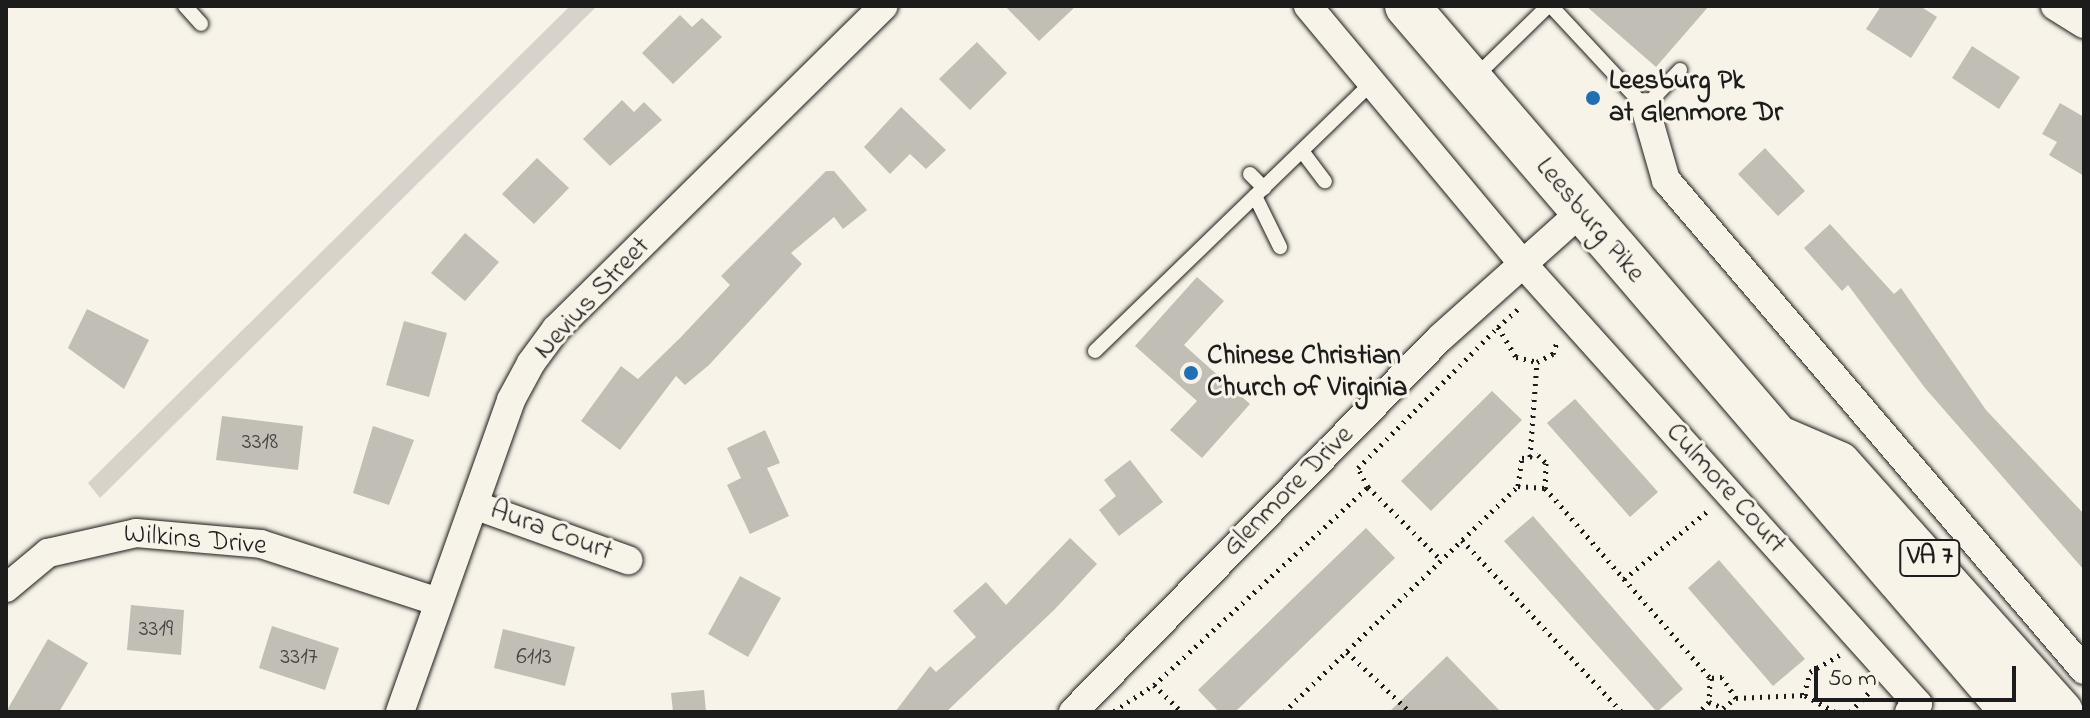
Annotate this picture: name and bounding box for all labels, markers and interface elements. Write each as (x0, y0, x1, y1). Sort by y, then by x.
place label: Leesburg Pk at Glenmore Dr (1609, 65, 1783, 131)
marker: Leesburg Pk at Glenmore Dr (1584, 89, 1602, 107)
street label: Leesburg Pike (1527, 152, 1651, 290)
street label: Nevius Street (528, 231, 658, 367)
place label: Chinese Christian Church of Virginia (1207, 340, 1407, 406)
marker: Chinese Christian Church of Virginia (1182, 364, 1200, 382)
street label: Culmore Court (1657, 417, 1793, 561)
street label: Glenmore Drive (1216, 419, 1362, 565)
house number: 3318 (242, 429, 278, 457)
street label: Aura Court (485, 494, 617, 570)
street label: Wilkins Drive (122, 518, 268, 564)
road number: VA 7 (1898, 536, 1962, 580)
house number: 3319 (139, 616, 173, 644)
house number: 3317 (280, 644, 318, 672)
house number: 6113 (516, 644, 552, 672)
scale bar (1818, 650, 2020, 700)
text: 50 m (1828, 662, 1877, 697)

